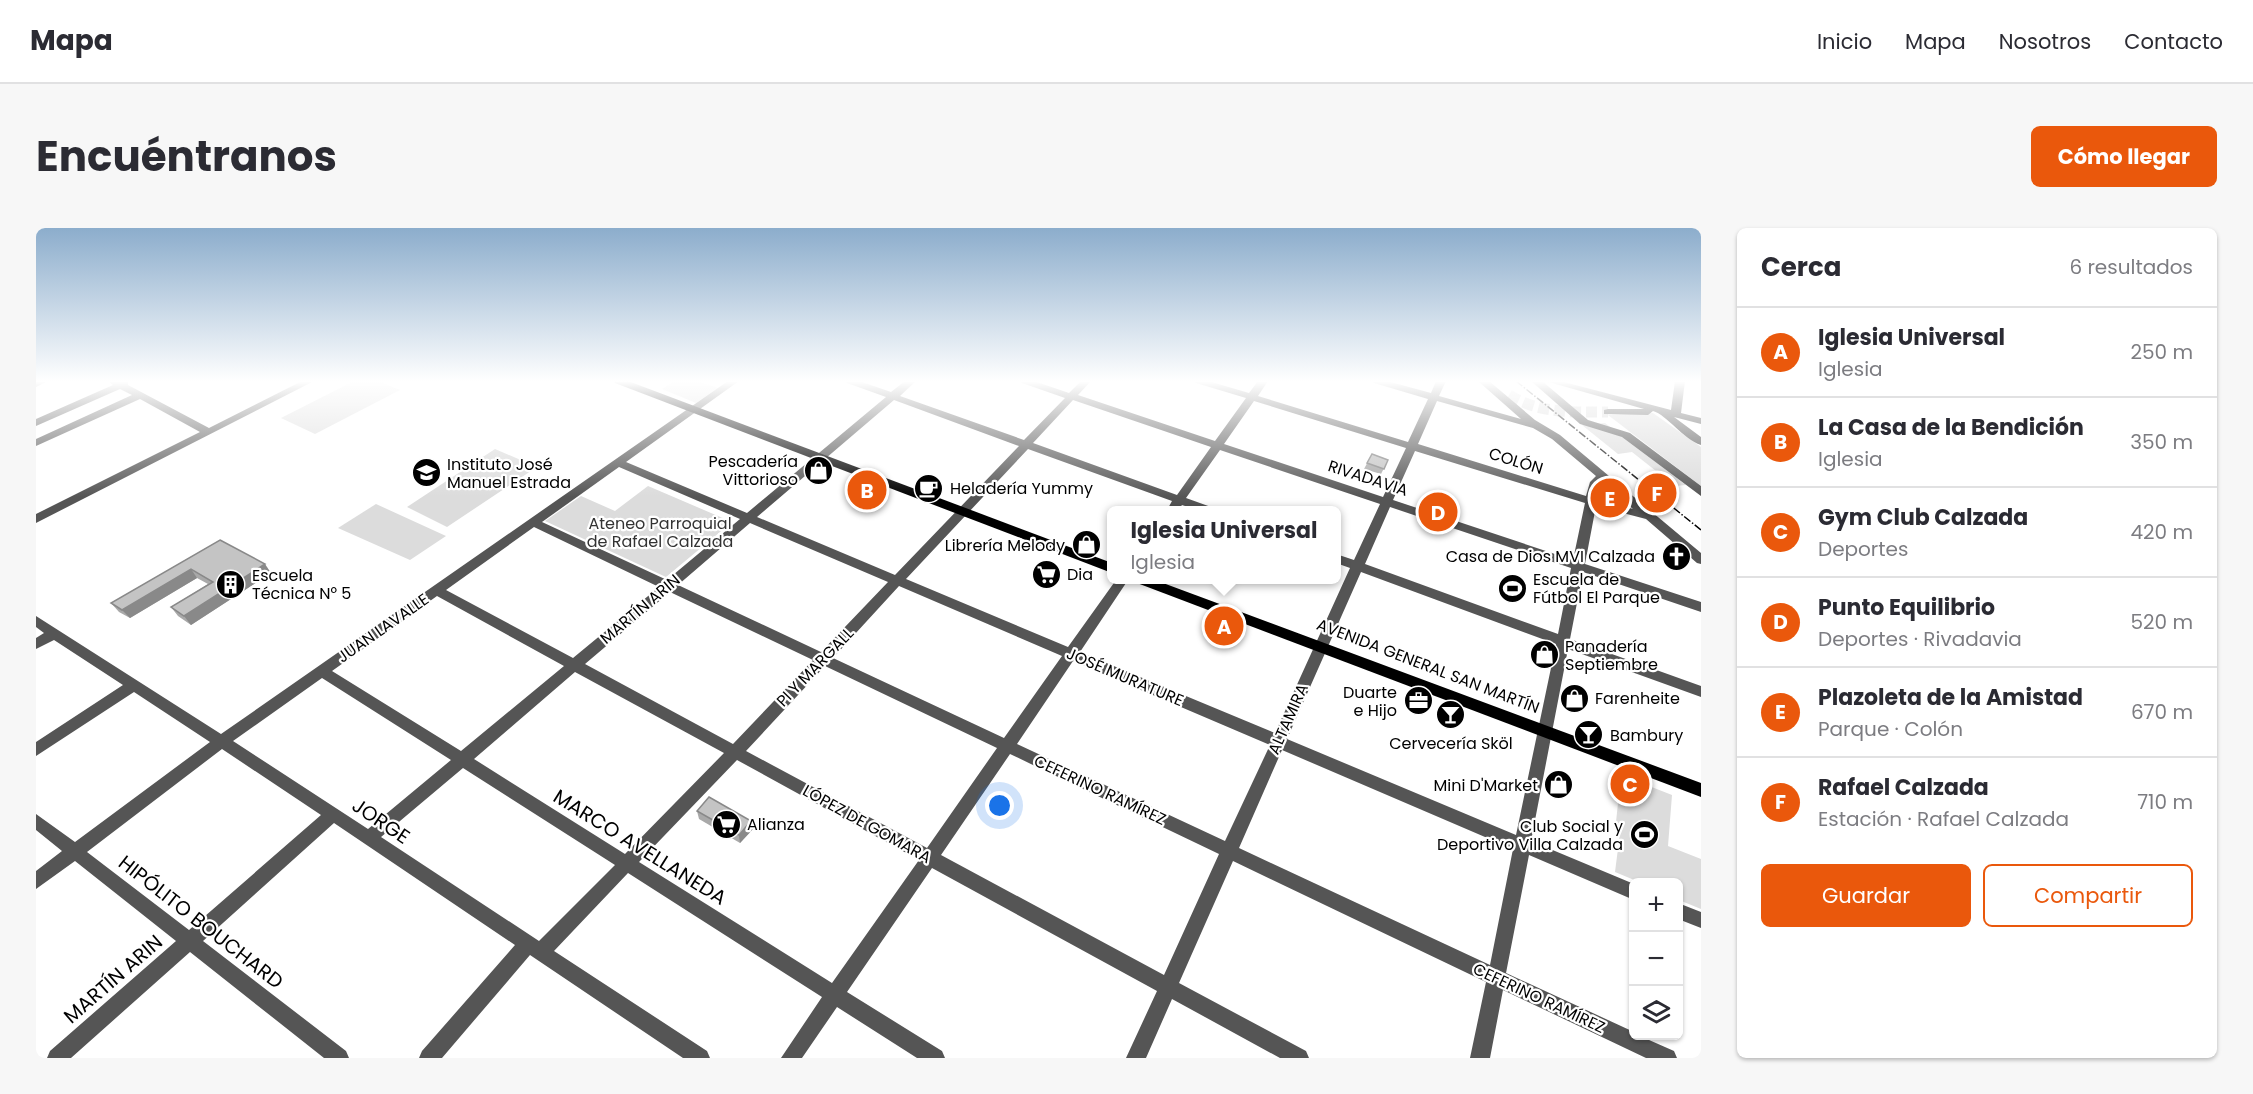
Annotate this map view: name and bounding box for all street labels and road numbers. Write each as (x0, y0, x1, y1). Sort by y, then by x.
street label: COLÓN (1486, 442, 1546, 480)
street label: RIVADAVIA (1325, 454, 1411, 502)
street label: MARTÍN ARIN (595, 569, 685, 649)
street label: JUAN LAVALLE (333, 588, 433, 668)
street label: AVENIDA GENERAL SAN MARTÍN (1313, 613, 1543, 719)
street label: PI Y MARGALL (771, 622, 859, 712)
street label: JOSÉ MURATURE (1063, 642, 1187, 712)
street label: ALTAMIRA (1262, 680, 1314, 758)
street label: CEFERINO RAMÍREZ (1030, 749, 1170, 831)
street label: LÓPEZ DE GOMARA (799, 779, 936, 869)
street label: MARCO AVELLANEDA (548, 782, 732, 912)
street label: JORGE (347, 791, 415, 851)
street label: HIPÓLITO BOUCHARD (113, 849, 289, 995)
street label: MARTÍN ARIN (58, 928, 168, 1030)
street label: CEFERINO RAMÍREZ (1469, 957, 1609, 1039)

